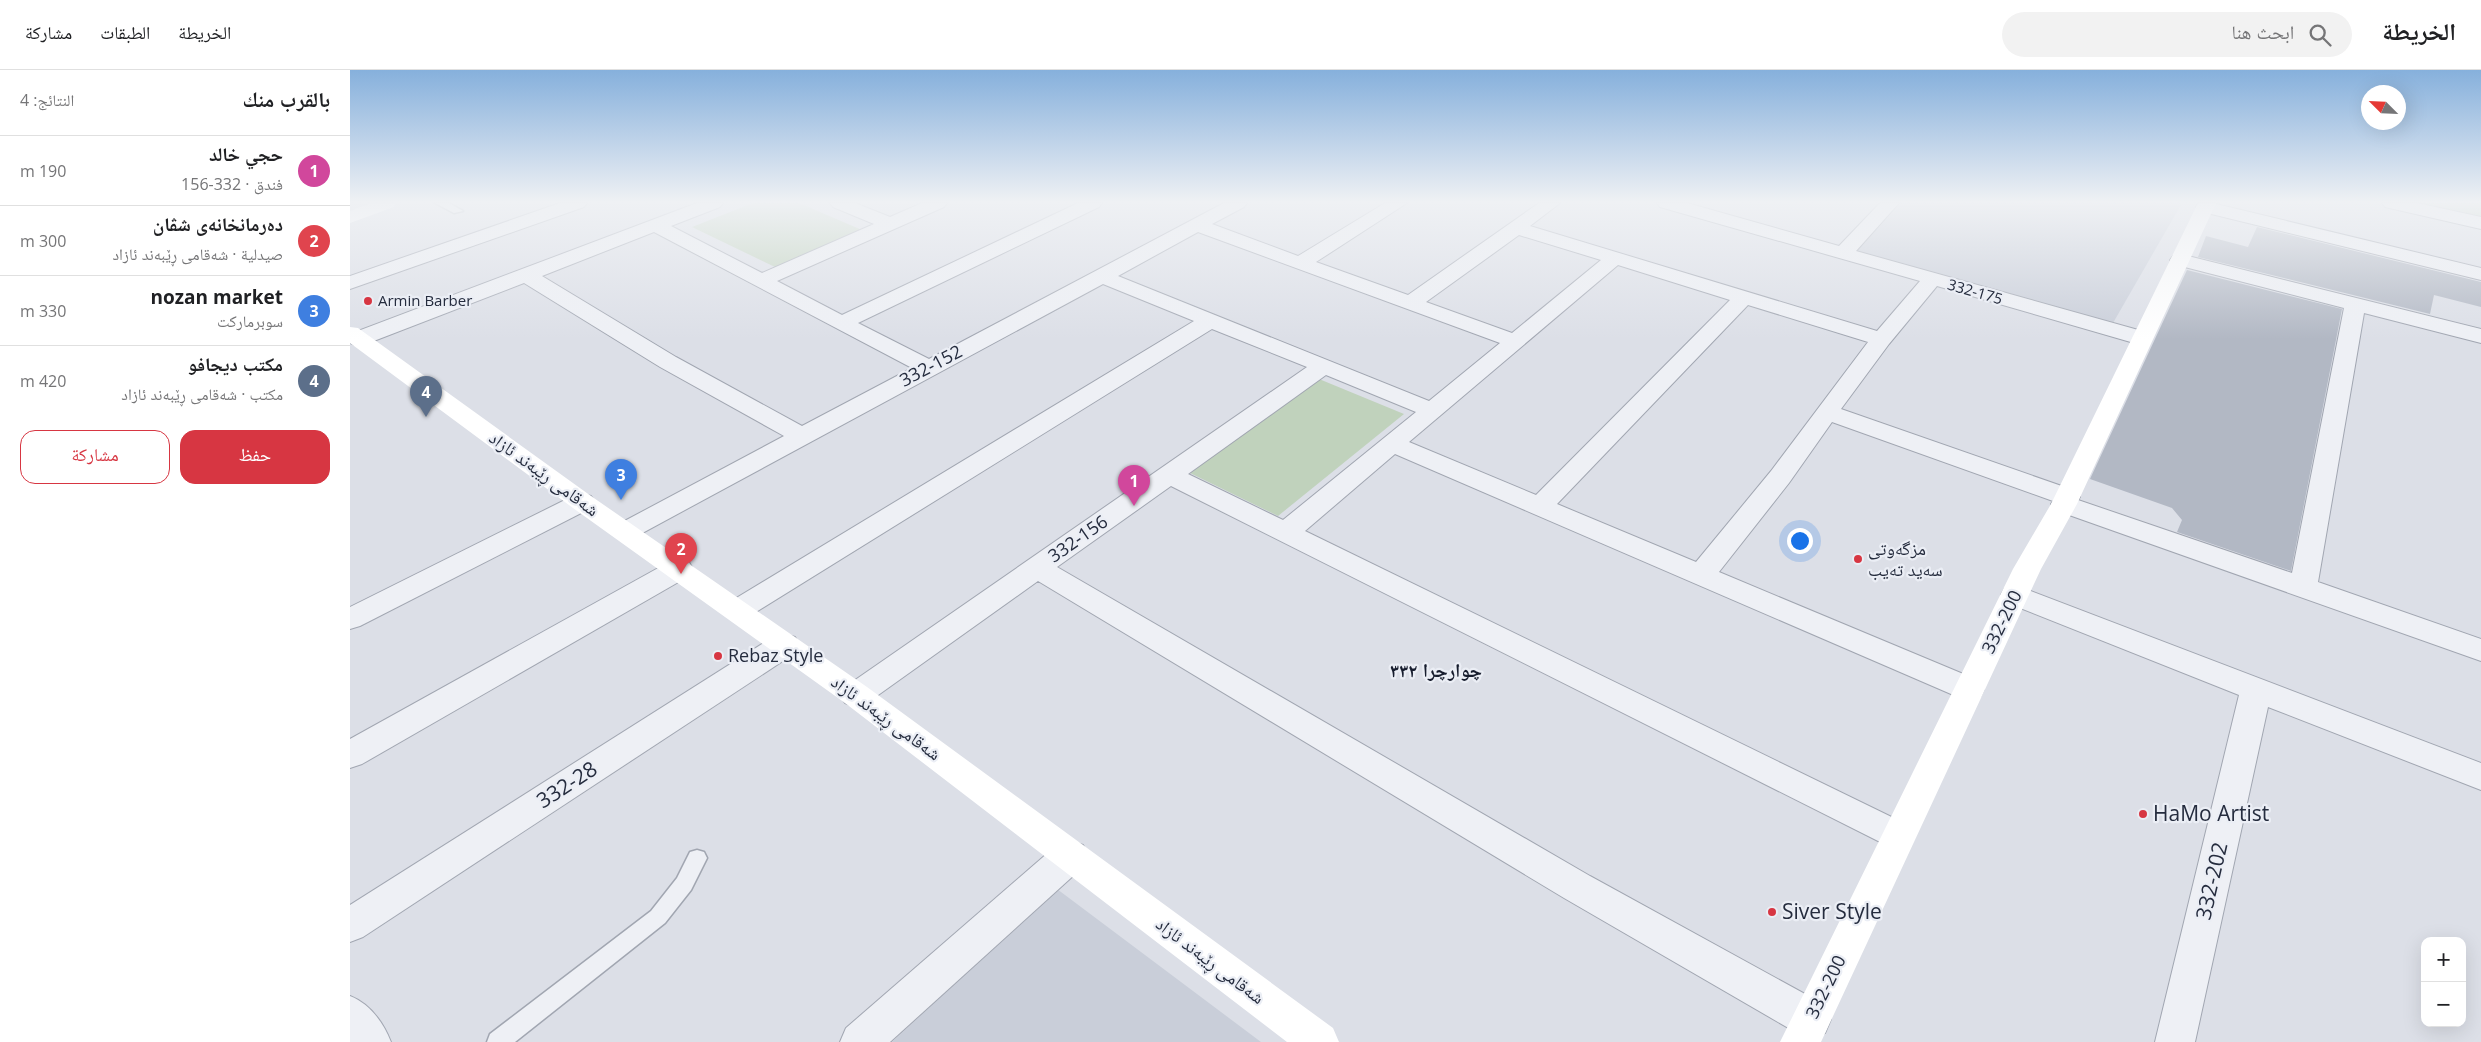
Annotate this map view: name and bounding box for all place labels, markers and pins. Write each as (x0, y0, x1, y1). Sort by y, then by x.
place label: Armin Barber (378, 290, 472, 310)
marker: Armin Barber (362, 295, 374, 307)
pin: 4 (410, 376, 442, 417)
pin: 3 (605, 459, 637, 500)
pin: 1 (1118, 465, 1150, 506)
pin: 2 (665, 533, 697, 574)
place label: مزگەوتی سەید تەیب (1868, 536, 1943, 581)
marker: مزگەوتی سەید تەیب (1852, 553, 1864, 565)
place label: Rebaz Style (728, 643, 823, 667)
marker: Rebaz Style (712, 650, 724, 662)
place label: HaMo Artist (2153, 799, 2269, 827)
marker: HaMo Artist (2137, 808, 2149, 820)
place label: Siver Style (1782, 897, 1882, 925)
marker: Siver Style (1766, 906, 1778, 918)

